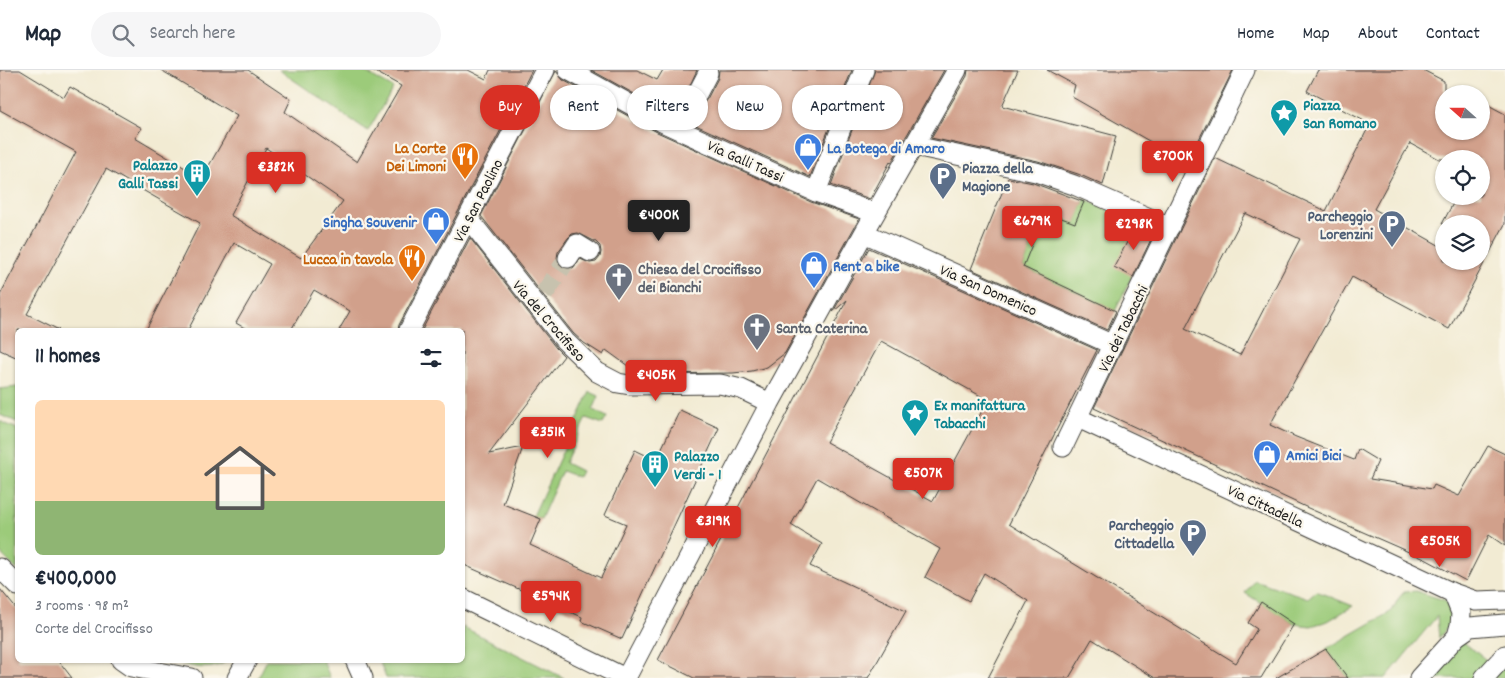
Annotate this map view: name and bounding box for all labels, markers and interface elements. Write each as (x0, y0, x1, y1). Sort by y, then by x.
search box (91, 12, 441, 57)
text: Map (25, 18, 61, 52)
icon: search (109, 21, 137, 49)
text: Search here (149, 21, 235, 48)
text: Home (1237, 22, 1274, 47)
text: Map (1302, 22, 1330, 47)
text: About (1358, 22, 1398, 47)
text: Contact (1426, 22, 1480, 47)
chip: Buy (480, 85, 540, 130)
chip: Rent (550, 85, 617, 130)
chip: Filters (627, 85, 708, 130)
chip: New (718, 85, 782, 130)
chip: Apartment (792, 85, 903, 130)
north arrow (1435, 85, 1490, 140)
map controls (1435, 85, 1490, 270)
place label: Piazza San Romano (1303, 95, 1377, 136)
place icon: Piazza San Romano (1269, 98, 1299, 137)
shop icon: La Botega di Amaro (793, 132, 823, 171)
street label: Via Galli Tassi (703, 135, 787, 189)
place label: La Corte Dei Limoni (386, 138, 446, 179)
place label: La Botega di Amaro (827, 138, 945, 161)
pin: €700K (1138, 140, 1208, 183)
restaurant icon: La Corte Dei Limoni (450, 141, 480, 180)
text: €700K (1153, 145, 1193, 168)
button: locate (1435, 150, 1490, 205)
pin: €382K (241, 152, 311, 194)
place label: Palazzo Galli Tassi (118, 155, 178, 196)
text: €382K (258, 156, 294, 179)
street label: Via San Paolino (448, 156, 510, 247)
building icon: Palazzo Galli Tassi (182, 158, 212, 197)
place label: Piazza della Magione (962, 158, 1034, 199)
parking icon: Piazza della Magione (928, 161, 958, 200)
pin: €400K (624, 200, 694, 242)
text: €400K (639, 204, 679, 227)
shop icon: Singha Souvenir (421, 206, 451, 245)
pin: €679K (997, 206, 1067, 248)
place label: Parcheggio Lorenzini (1307, 206, 1373, 247)
pin: €298K (1099, 208, 1169, 251)
parking icon: Parcheggio Lorenzini (1377, 209, 1407, 248)
text: €679K (1013, 210, 1051, 233)
place label: Singha Souvenir (323, 212, 418, 235)
text: €298K (1115, 213, 1153, 236)
button: layers (1435, 215, 1490, 270)
restaurant icon: Lucca in tavola (397, 243, 427, 282)
place label: Lucca in tavola (303, 249, 394, 272)
shop icon: Rent a bike (799, 250, 829, 289)
place label: Rent a bike (833, 256, 899, 279)
place label: Chiesa del Crocifisso dei Bianchi (638, 259, 761, 300)
street label: Via San Domenico (935, 259, 1040, 323)
church icon: Chiesa del Crocifisso dei Bianchi (604, 262, 634, 301)
street label: Via del Crocifisso (506, 276, 590, 368)
street label: Via dei Tabacchi (1093, 282, 1155, 377)
church icon: Santa Caterina (742, 312, 772, 351)
place label: Santa Caterina (776, 318, 869, 341)
text: 11 homes (35, 343, 100, 373)
icon: filters (417, 344, 445, 372)
pin: €405K (621, 360, 691, 402)
text: €405K (636, 364, 676, 387)
place label: Ex manifattura Tabacchi (934, 395, 1026, 436)
place icon: Ex manifattura Tabacchi (900, 398, 930, 437)
pin: €351K (513, 416, 583, 459)
text: €351K (531, 421, 565, 444)
icon: home (195, 433, 285, 523)
shop icon: Amici Bici (1252, 439, 1282, 478)
place label: Amici Bici (1286, 445, 1342, 468)
place label: Palazzo Verdi - 1 (674, 446, 721, 487)
building icon: Palazzo Verdi - 1 (640, 449, 670, 488)
pin: €507K (888, 458, 958, 500)
text: €507K (904, 462, 942, 485)
street label: Via Cittadella (1223, 480, 1307, 535)
pin: €319K (678, 506, 748, 548)
text: €319K (696, 510, 730, 533)
place label: Parcheggio Cittadella (1108, 515, 1175, 556)
parking icon: Parcheggio Cittadella (1178, 518, 1208, 557)
pin: €505K (1405, 526, 1475, 568)
text: €505K (1420, 530, 1460, 553)
text: €400,000 (35, 565, 117, 595)
pin: €594K (516, 580, 586, 623)
text: €594K (532, 585, 570, 608)
text: 3 rooms · 98 m² (35, 595, 129, 618)
text: Corte del Crocifisso (35, 618, 153, 641)

